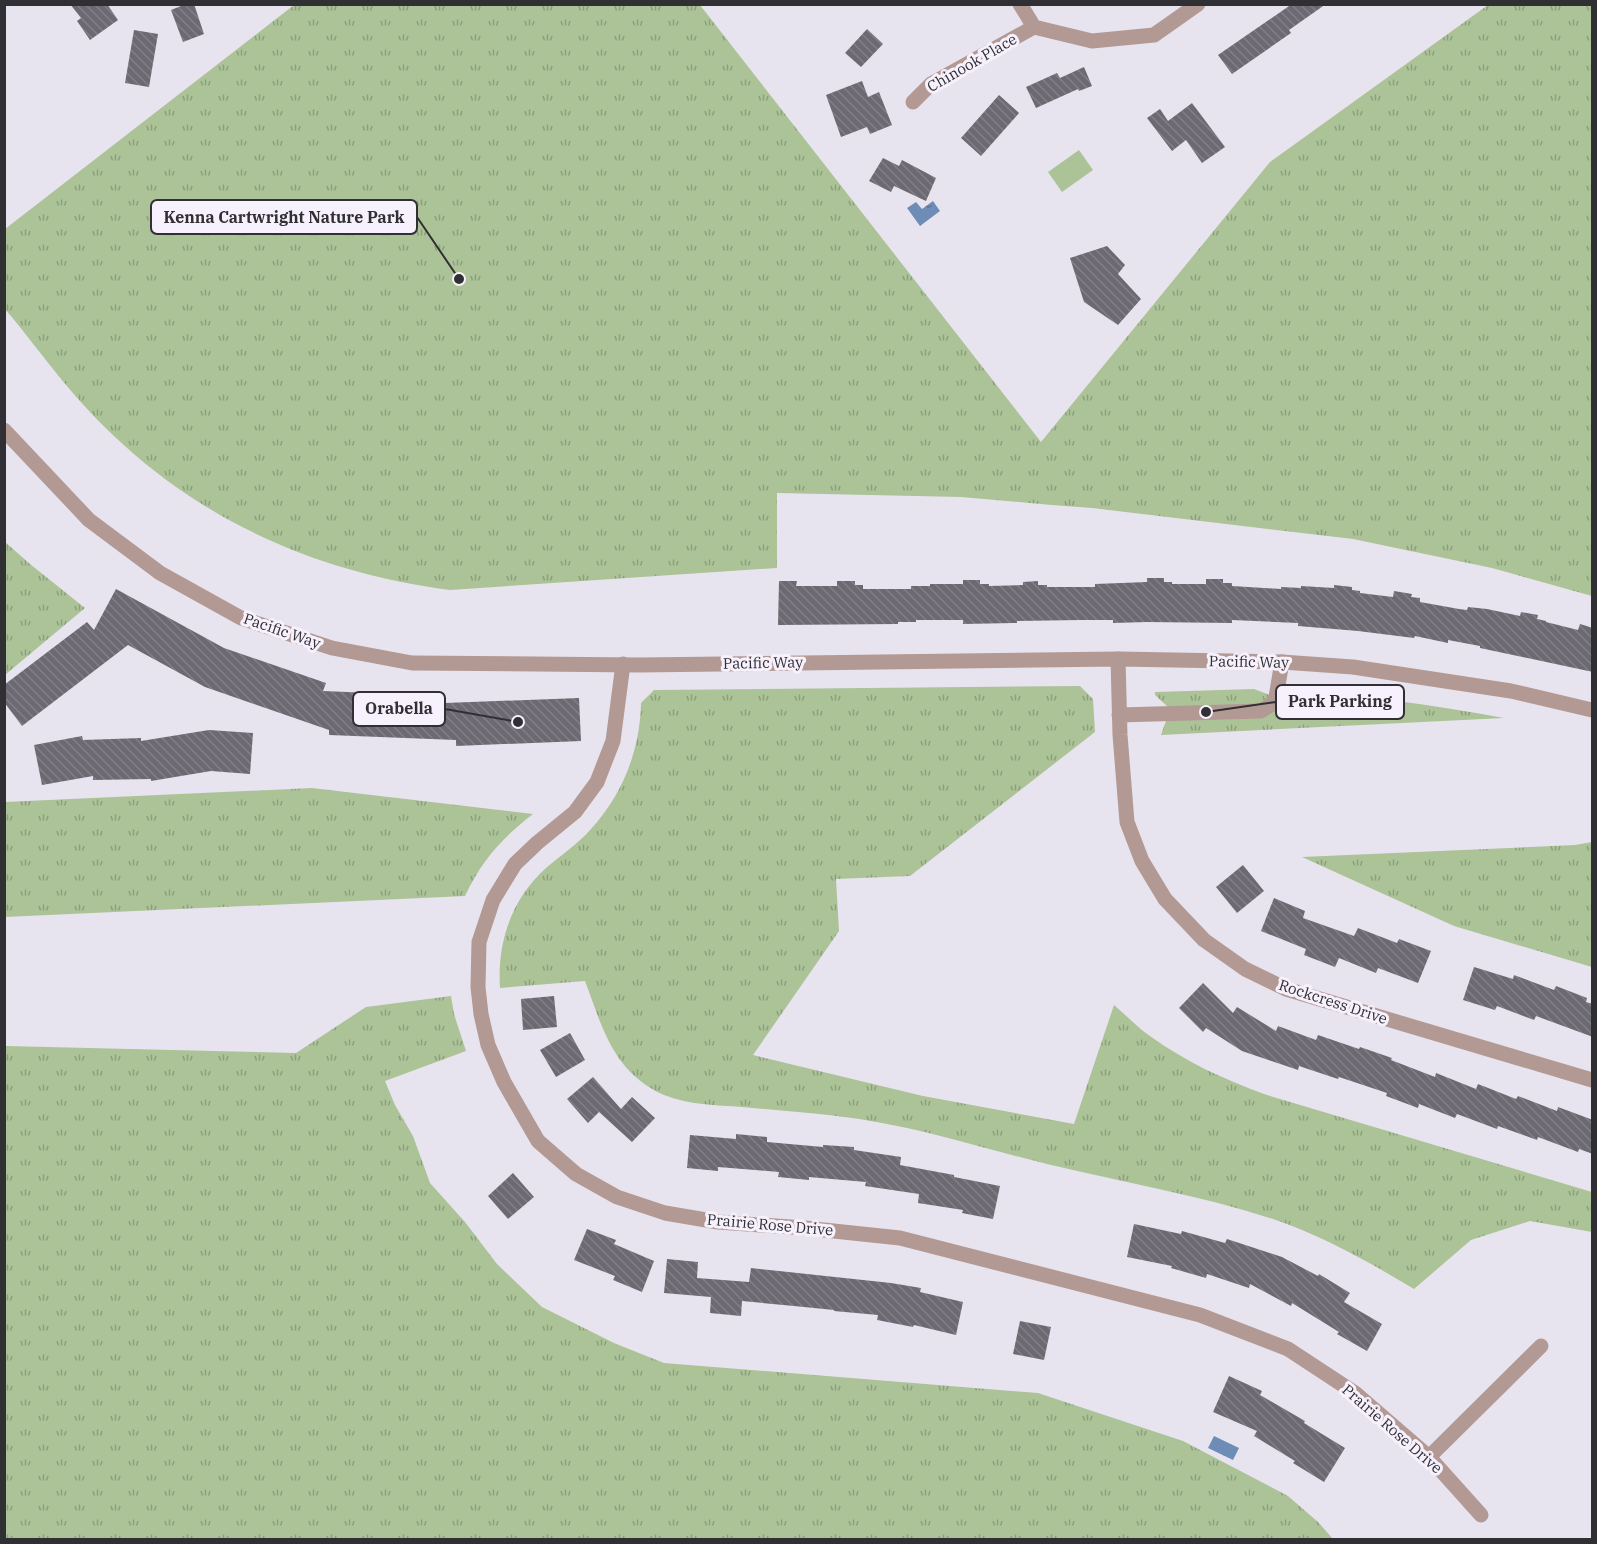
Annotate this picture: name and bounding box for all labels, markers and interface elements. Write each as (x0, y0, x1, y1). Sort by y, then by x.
street label: Chinook Place (924, 29, 1020, 96)
callout: Kenna Cartwright Nature Park (151, 200, 417, 234)
text: Kenna Cartwright Nature Park (163, 207, 405, 227)
street label: Pacific Way (241, 608, 323, 653)
street label: Pacific Way (1209, 651, 1289, 672)
street label: Pacific Way (723, 652, 803, 673)
callout: Park Parking (1276, 685, 1404, 719)
text: Park Parking (1288, 691, 1393, 711)
callout: Orabella (353, 692, 445, 726)
text: Orabella (365, 698, 433, 718)
street label: Rockcress Drive (1276, 975, 1390, 1028)
street label: Prairie Rose Drive (706, 1210, 834, 1239)
street label: Prairie Rose Drive (1338, 1380, 1446, 1477)

